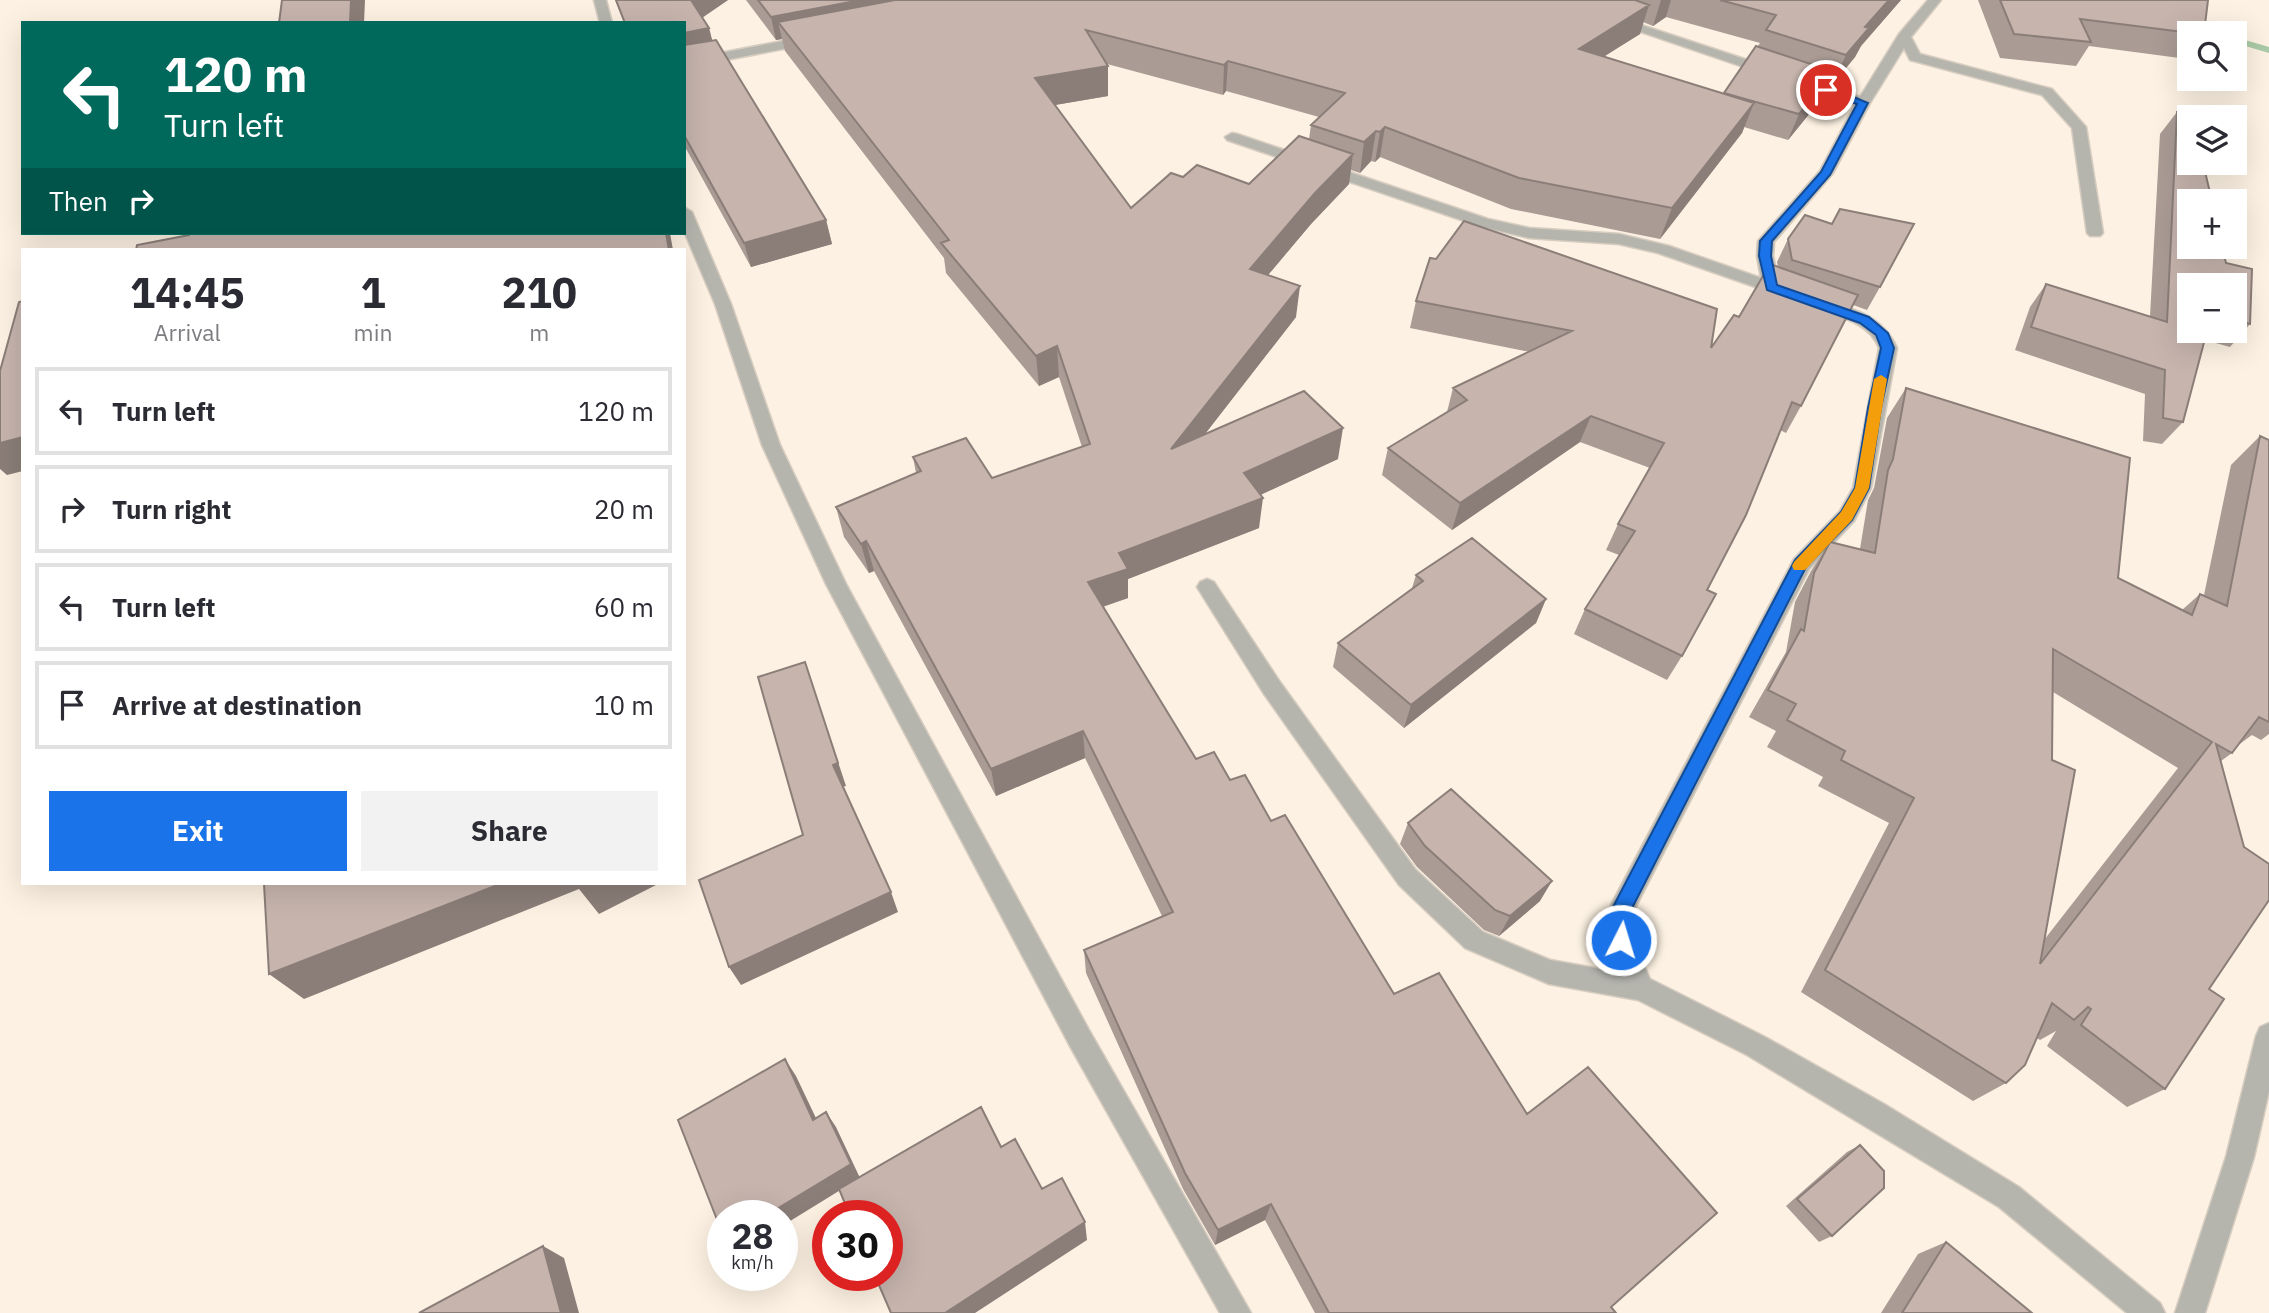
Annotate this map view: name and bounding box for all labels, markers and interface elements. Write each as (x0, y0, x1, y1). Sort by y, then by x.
map controls (2177, 21, 2247, 343)
button: search (2177, 21, 2247, 91)
text: 120 m (164, 42, 308, 105)
icon: left (49, 49, 140, 140)
pin (1796, 60, 1856, 120)
icon: arrive (1807, 71, 1845, 109)
text: Turn left (164, 104, 284, 146)
button: layers (2177, 105, 2247, 175)
icon: right (122, 182, 160, 220)
text: Then (49, 184, 108, 218)
button: + (2177, 189, 2247, 259)
text: 14:45 (130, 265, 245, 320)
text: 1 (360, 265, 386, 320)
text: 210 (501, 265, 577, 320)
button: − (2177, 273, 2247, 343)
text: Arrival (154, 317, 221, 347)
text: min (354, 317, 392, 347)
text: m (529, 317, 549, 347)
icon: left (53, 392, 91, 430)
text: Turn left (112, 394, 215, 428)
text: 120 m (578, 394, 654, 428)
icon: right (53, 490, 91, 528)
text: Turn right (112, 492, 231, 526)
text: 20 m (594, 492, 654, 526)
icon: left (53, 588, 91, 626)
text: Turn left (112, 590, 215, 624)
text: 60 m (594, 590, 654, 624)
icon: arrive (53, 686, 91, 724)
text: Arrive at destination (112, 688, 362, 722)
text: 10 m (594, 688, 654, 722)
button: Exit (49, 791, 347, 871)
button: Share (361, 791, 658, 871)
position arrow (1584, 903, 1658, 977)
speed limit sign: 30 (812, 1200, 903, 1291)
text: 28 (731, 1213, 774, 1259)
text: km/h (731, 1251, 774, 1274)

